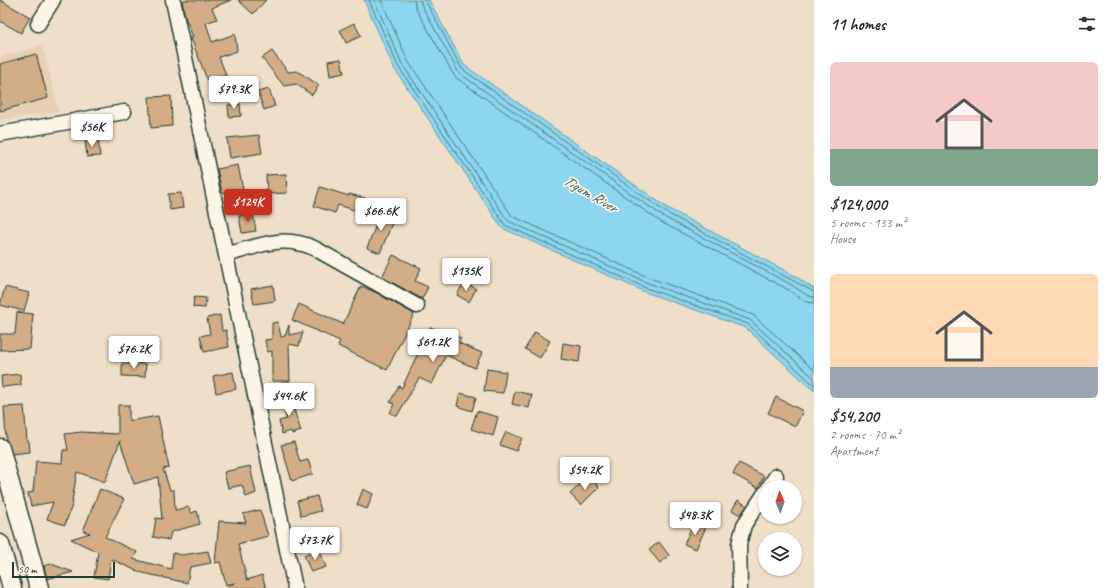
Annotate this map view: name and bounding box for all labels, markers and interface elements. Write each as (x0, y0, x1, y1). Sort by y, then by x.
icon: filters (1076, 13, 1098, 35)
text: 11 homes (830, 14, 886, 35)
pin: $79.3K (201, 76, 267, 110)
text: $79.3K (218, 81, 250, 97)
icon: home (928, 88, 1000, 160)
pin: $56K (68, 114, 116, 148)
text: $56K (80, 119, 104, 135)
water label: Tigum River (560, 171, 622, 218)
pin: $124K (220, 189, 276, 223)
text: $124K (233, 194, 263, 210)
text: $124,000 (830, 194, 887, 215)
pin: $66.6K (348, 198, 414, 232)
text: $66.6K (364, 203, 398, 219)
text: 5 rooms · 133 m² (830, 215, 906, 231)
text: House (830, 231, 855, 247)
pin: $135K (438, 258, 494, 292)
text: $135K (451, 263, 481, 279)
icon: home (928, 300, 1000, 372)
pin: $61.2K (400, 329, 466, 363)
text: $61.2K (417, 334, 449, 350)
pin: $76.2K (101, 336, 167, 370)
text: $76.2K (118, 341, 150, 357)
pin: $44.6K (256, 383, 322, 417)
text: $44.6K (273, 388, 305, 404)
text: $54,200 (830, 406, 879, 427)
text: 2 rooms · 70 m² (830, 427, 900, 443)
text: Apartment (830, 443, 878, 459)
pin: $54.2K (552, 457, 618, 491)
text: $54.2K (569, 462, 601, 478)
north arrow (758, 480, 802, 524)
map controls (758, 480, 802, 576)
pin: $48.3K (662, 502, 728, 536)
text: $48.3K (679, 507, 711, 523)
pin: $73.7K (282, 527, 348, 561)
text: $73.7K (299, 532, 331, 548)
button: layers (758, 532, 802, 576)
scale bar (12, 560, 115, 579)
text: 50 m (18, 562, 37, 576)

